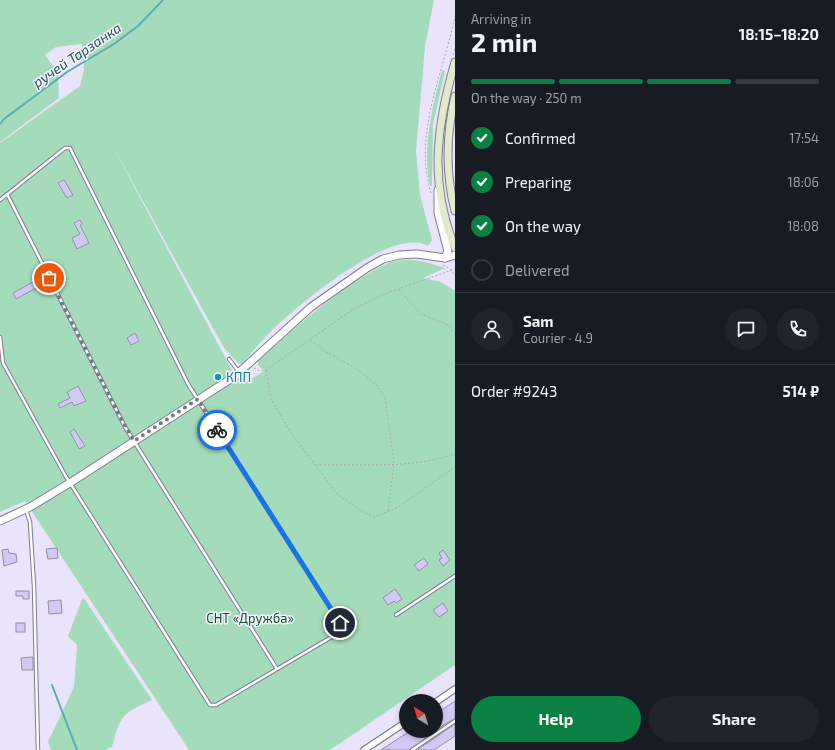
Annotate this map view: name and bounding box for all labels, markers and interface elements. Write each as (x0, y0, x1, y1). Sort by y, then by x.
text: Arriving in (471, 11, 531, 27)
water label: ручей Тарзанка (29, 19, 124, 90)
text: 18:15–18:20 (739, 25, 819, 43)
text: 2 min (471, 26, 537, 57)
text: On the way · 250 m (471, 90, 582, 106)
icon: check (471, 127, 493, 149)
text: Confirmed (505, 129, 576, 147)
text: 17:54 (789, 130, 819, 146)
icon: check (471, 171, 493, 193)
text: Preparing (505, 173, 571, 191)
text: 18:06 (788, 174, 819, 190)
icon: check (471, 215, 493, 237)
text: On the way (505, 217, 581, 235)
text: 18:08 (787, 218, 819, 234)
pin (32, 261, 66, 295)
text: Delivered (505, 261, 570, 279)
icon: bag (38, 267, 60, 289)
button: person (471, 308, 513, 350)
button: chat (725, 308, 767, 350)
button: phone (777, 308, 819, 350)
text: Sam (523, 312, 554, 330)
text: Courier · 4.9 (523, 330, 593, 346)
place label: КПП (226, 369, 251, 385)
marker: КПП (213, 372, 223, 382)
text: Order #9243 (471, 382, 557, 400)
text: 514 ₽ (783, 382, 819, 400)
courier (197, 410, 237, 450)
icon: bike (206, 419, 228, 441)
pin (323, 606, 357, 640)
park label: СНТ «Дружба» (206, 610, 294, 626)
icon: home (329, 612, 351, 634)
north arrow (399, 694, 443, 738)
map controls (399, 694, 443, 738)
button: Help (471, 696, 641, 742)
button: Share (649, 696, 819, 742)

